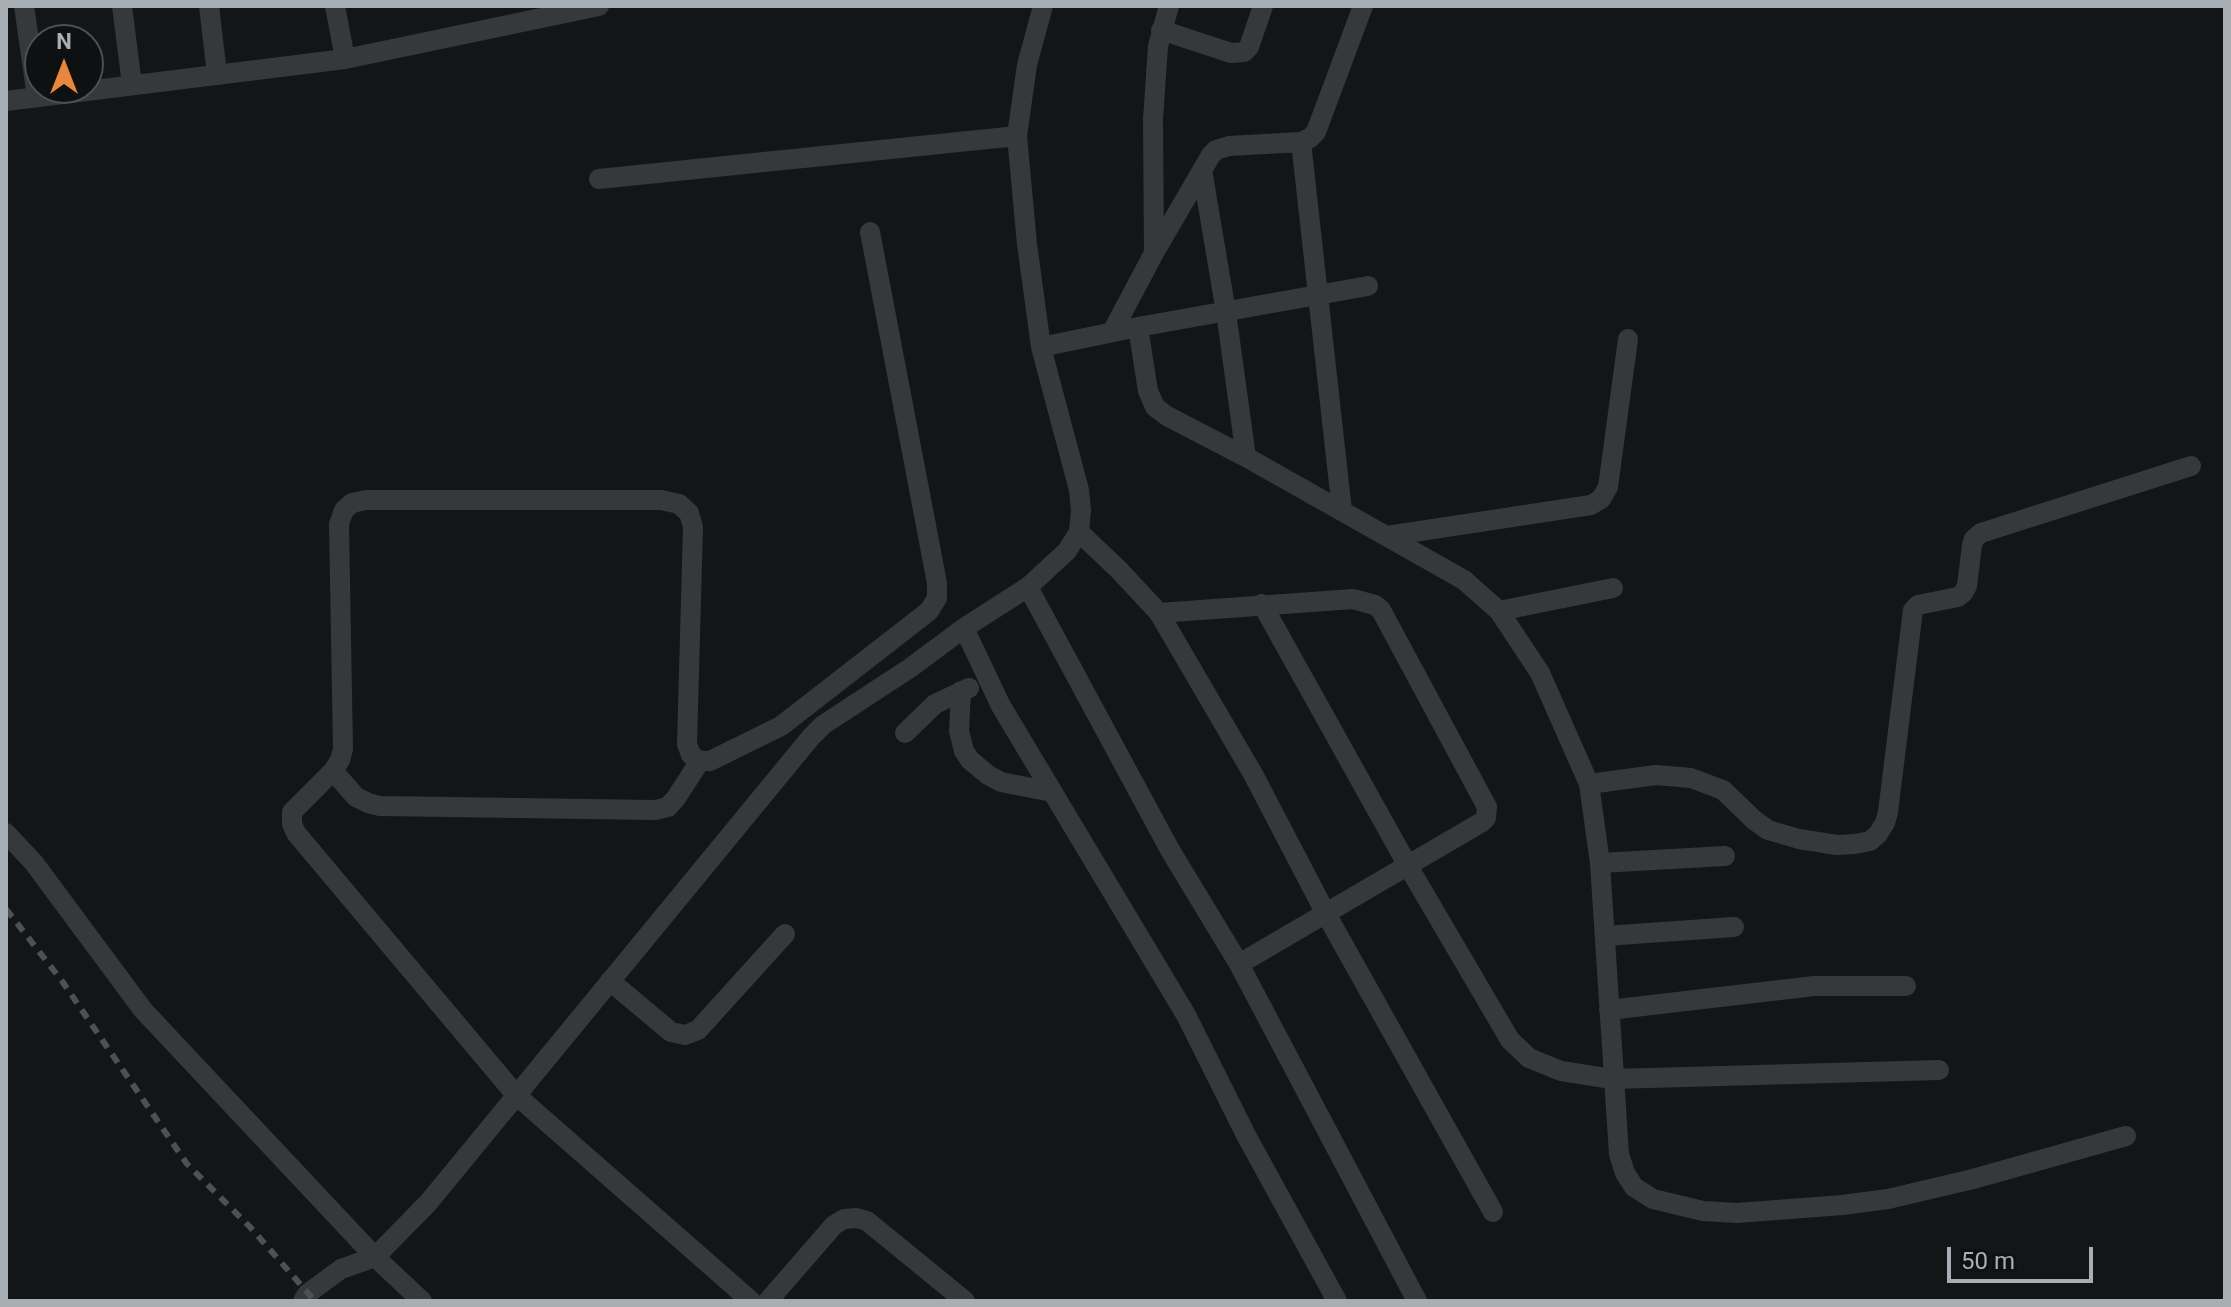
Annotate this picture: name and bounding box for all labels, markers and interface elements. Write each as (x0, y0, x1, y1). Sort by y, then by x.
north arrow (24, 24, 104, 104)
text: N (56, 29, 72, 54)
scale bar (1951, 1231, 2097, 1281)
text: 50 m (1961, 1247, 2015, 1275)

